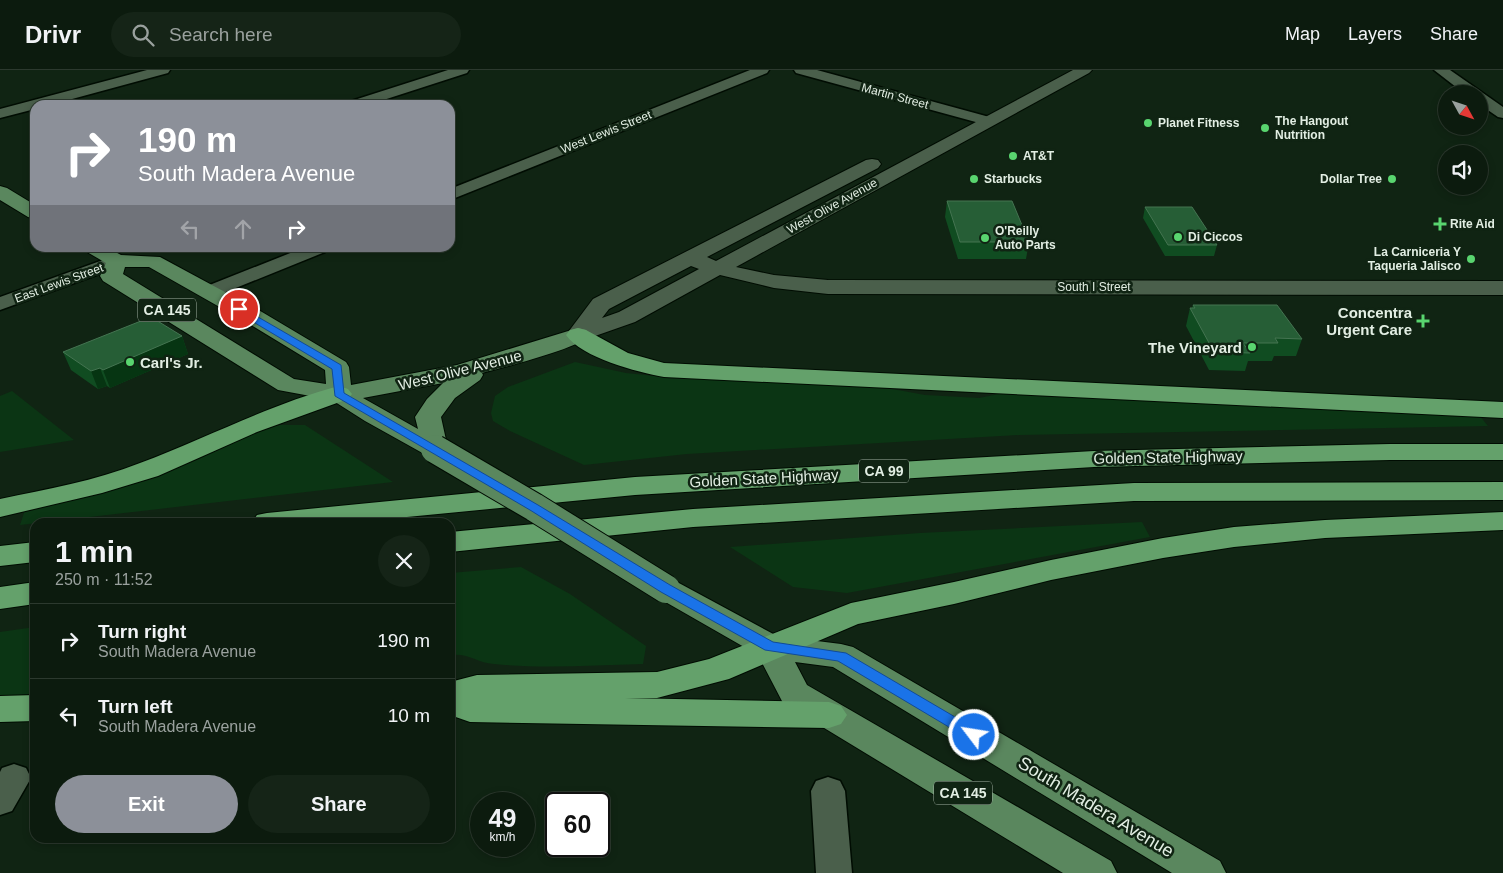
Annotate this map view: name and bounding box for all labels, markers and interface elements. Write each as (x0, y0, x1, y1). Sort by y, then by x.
search box (111, 12, 461, 57)
text: Drivr (25, 21, 81, 48)
icon: search (129, 21, 157, 49)
text: Search here (169, 24, 273, 45)
text: Map (1285, 24, 1320, 44)
text: Layers (1348, 24, 1402, 44)
text: Share (1430, 24, 1478, 44)
street label: Martin Street (860, 80, 931, 112)
north arrow (1438, 85, 1488, 135)
map controls (1438, 85, 1488, 195)
street label: West Lewis Street (559, 107, 654, 157)
place label: The Hangout Nutrition (1275, 114, 1348, 142)
place label: Planet Fitness (1158, 116, 1240, 130)
marker: Planet Fitness (1142, 117, 1154, 129)
icon: right (55, 120, 120, 185)
text: 190 m (138, 120, 237, 159)
marker: The Hangout Nutrition (1259, 122, 1271, 134)
button: sound (1438, 145, 1488, 195)
place label: AT&T (1023, 149, 1055, 163)
marker: AT&T (1007, 150, 1019, 162)
text: South Madera Avenue (138, 161, 355, 186)
place label: Starbucks (984, 172, 1042, 186)
place label: Dollar Tree (1320, 172, 1382, 186)
marker: Starbucks (968, 173, 980, 185)
marker: Dollar Tree (1386, 173, 1398, 185)
street label: West Olive Avenue (784, 175, 880, 237)
icon: left (176, 215, 204, 243)
icon: ahead (229, 215, 257, 243)
icon: right (282, 215, 310, 243)
place label: Rite Aid (1450, 217, 1495, 231)
marker: Rite Aid (1434, 218, 1446, 230)
place label: O'Reilly Auto Parts (995, 224, 1056, 252)
place label: Di Ciccos (1188, 230, 1243, 244)
marker: Di Ciccos (1172, 231, 1184, 243)
marker: O'Reilly Auto Parts (979, 232, 991, 244)
place label: La Carniceria Y Taqueria Jalisco (1368, 245, 1461, 273)
marker: La Carniceria Y Taqueria Jalisco (1465, 253, 1477, 265)
street label: East Lewis Street (13, 260, 106, 306)
street label: South I Street (1057, 280, 1131, 294)
pin (218, 288, 260, 330)
icon: arrive (225, 295, 253, 323)
road number: CA 145 (138, 298, 196, 322)
place label: Concentra Urgent Care (1326, 304, 1413, 338)
marker: Concentra Urgent Care (1416, 314, 1430, 328)
place label: The Vineyard (1148, 339, 1242, 356)
marker: The Vineyard (1246, 341, 1258, 353)
street label: West Olive Avenue (397, 346, 523, 394)
place label: Carl's Jr. (140, 354, 203, 371)
marker: Carl's Jr. (124, 356, 136, 368)
street label: Golden State Highway (1093, 447, 1243, 467)
road number: CA 99 (859, 460, 909, 482)
street label: Golden State Highway (689, 466, 839, 490)
text: 1 min (55, 535, 133, 568)
button: close (378, 535, 430, 587)
text: 250 m · 11:52 (55, 571, 153, 588)
text: Turn right (98, 621, 186, 642)
icon: right (55, 627, 83, 655)
text: 190 m (377, 630, 430, 651)
text: South Madera Avenue (98, 643, 256, 660)
text: Turn left (98, 696, 173, 717)
icon: left (55, 702, 83, 730)
text: 10 m (388, 705, 430, 726)
position arrow (947, 708, 999, 760)
text: South Madera Avenue (98, 718, 256, 735)
street label: South Madera Avenue (1015, 753, 1177, 861)
button: Exit (55, 775, 238, 833)
button: Share (248, 775, 430, 833)
road number: CA 145 (934, 781, 992, 804)
speed limit sign: 60 (545, 792, 610, 857)
text: 49 (489, 804, 516, 832)
text: km/h (489, 830, 516, 844)

